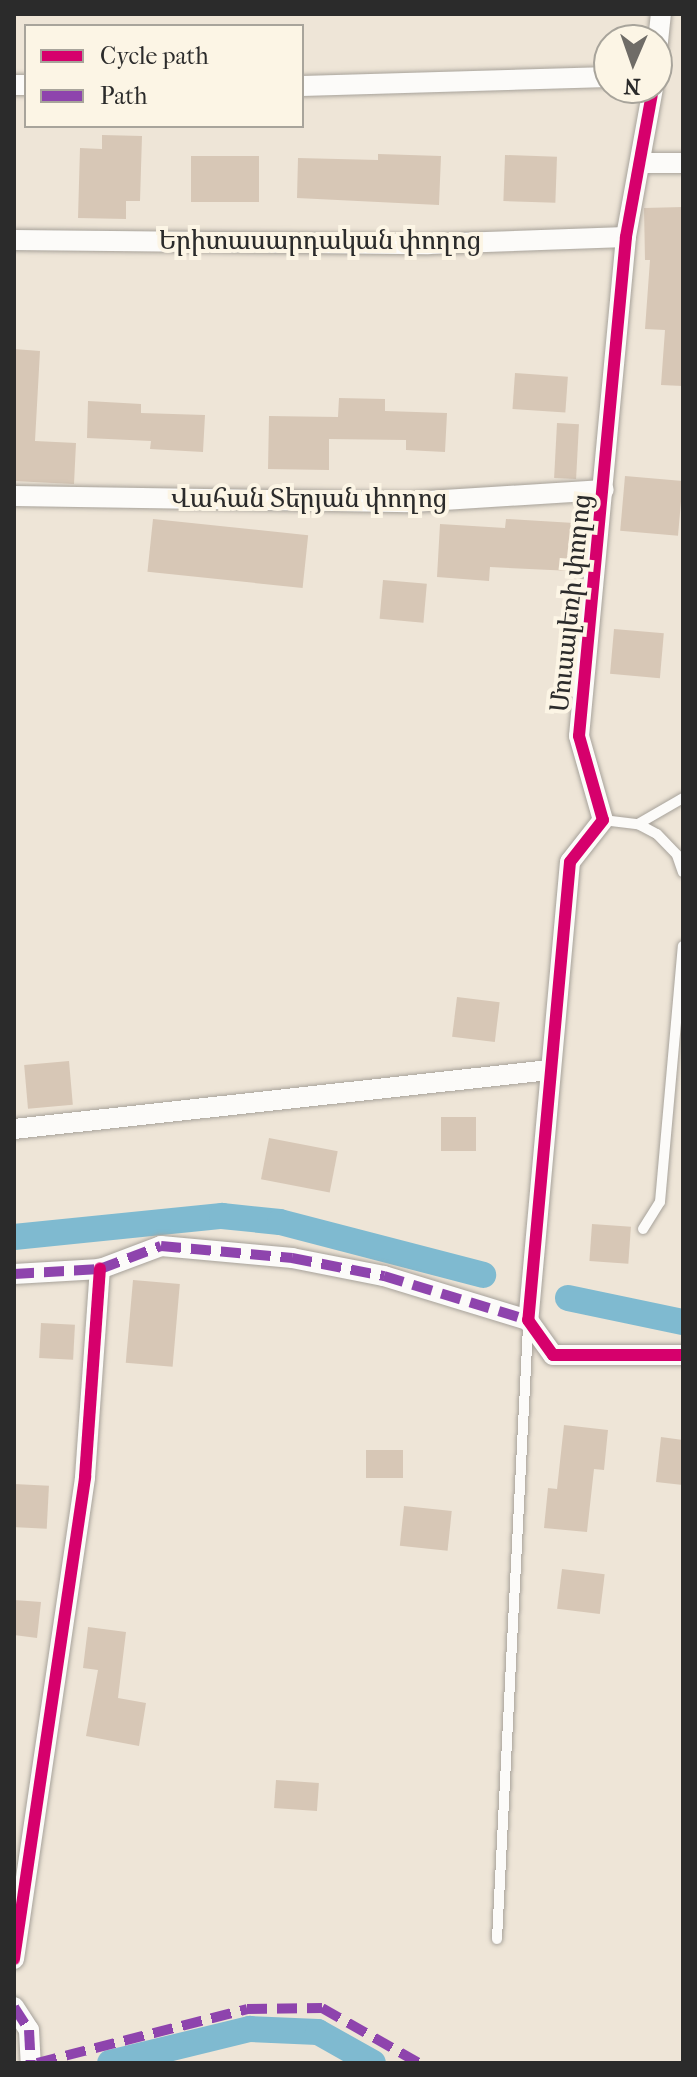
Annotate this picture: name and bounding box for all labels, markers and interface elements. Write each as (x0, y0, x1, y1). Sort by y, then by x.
legend (24, 24, 304, 128)
north arrow (593, 24, 673, 104)
text: Cycle path (100, 42, 209, 70)
text: N (623, 73, 641, 99)
text: Path (100, 82, 147, 110)
street label: Երիտասարդական փողոց (159, 225, 481, 257)
street label: Վահան Տերյան փողոց (171, 483, 447, 515)
street label: Մուսալեռի փողոց (544, 492, 598, 714)

